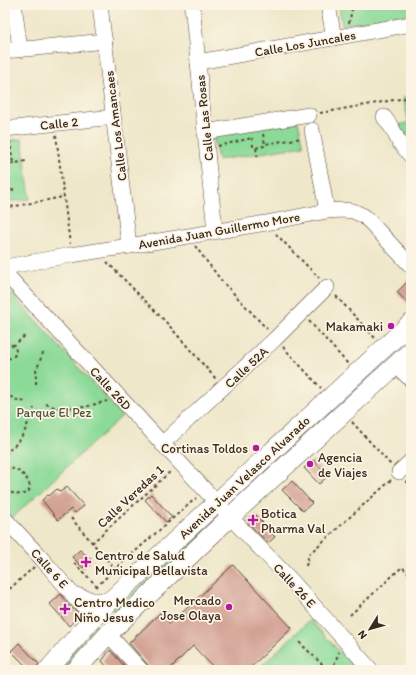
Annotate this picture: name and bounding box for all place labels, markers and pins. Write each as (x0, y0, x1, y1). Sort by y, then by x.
place label: Makamaki (326, 319, 383, 334)
marker: Makamaki (386, 321, 396, 331)
place label: Cortinas Toldos (161, 441, 248, 456)
marker: Cortinas Toldos (251, 443, 261, 453)
place label: Agencia de Viajes (318, 450, 367, 480)
marker: Agencia de Viajes (305, 459, 315, 469)
place label: Botica Pharma Val (261, 506, 326, 536)
marker: Botica Pharma Val (248, 515, 258, 525)
place label: Centro de Salud Municipal Bellavista (95, 548, 208, 578)
marker: Centro de Salud Municipal Bellavista (80, 556, 92, 568)
place label: Mercado Jose Olaya (161, 593, 221, 623)
place label: Centro Medico Niño Jesus (74, 595, 155, 625)
marker: Mercado Jose Olaya (224, 602, 234, 612)
marker: Centro Medico Niño Jesus (59, 603, 71, 615)

